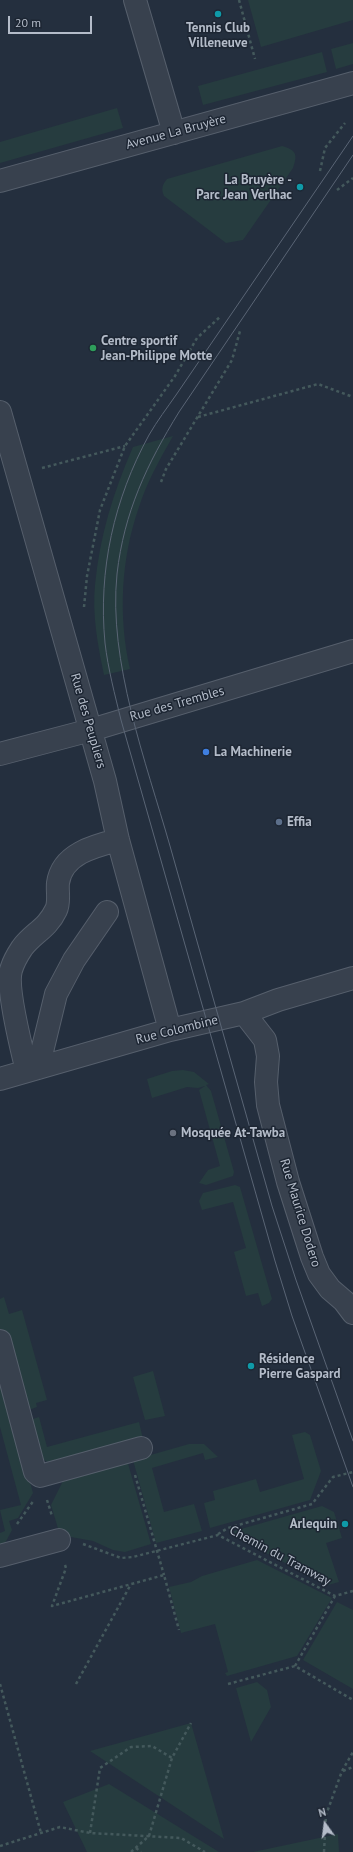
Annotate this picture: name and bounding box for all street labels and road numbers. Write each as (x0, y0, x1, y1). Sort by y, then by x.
street label: Avenue La Bruyère (124, 111, 228, 153)
street label: Rue des Peupliers (67, 672, 109, 770)
street label: Rue des Trembles (128, 683, 226, 725)
street label: Rue Colombine (134, 1012, 220, 1048)
street label: Rue Maurice Dodero (276, 1157, 324, 1269)
street label: Chemin du Tramway (227, 1523, 333, 1589)

